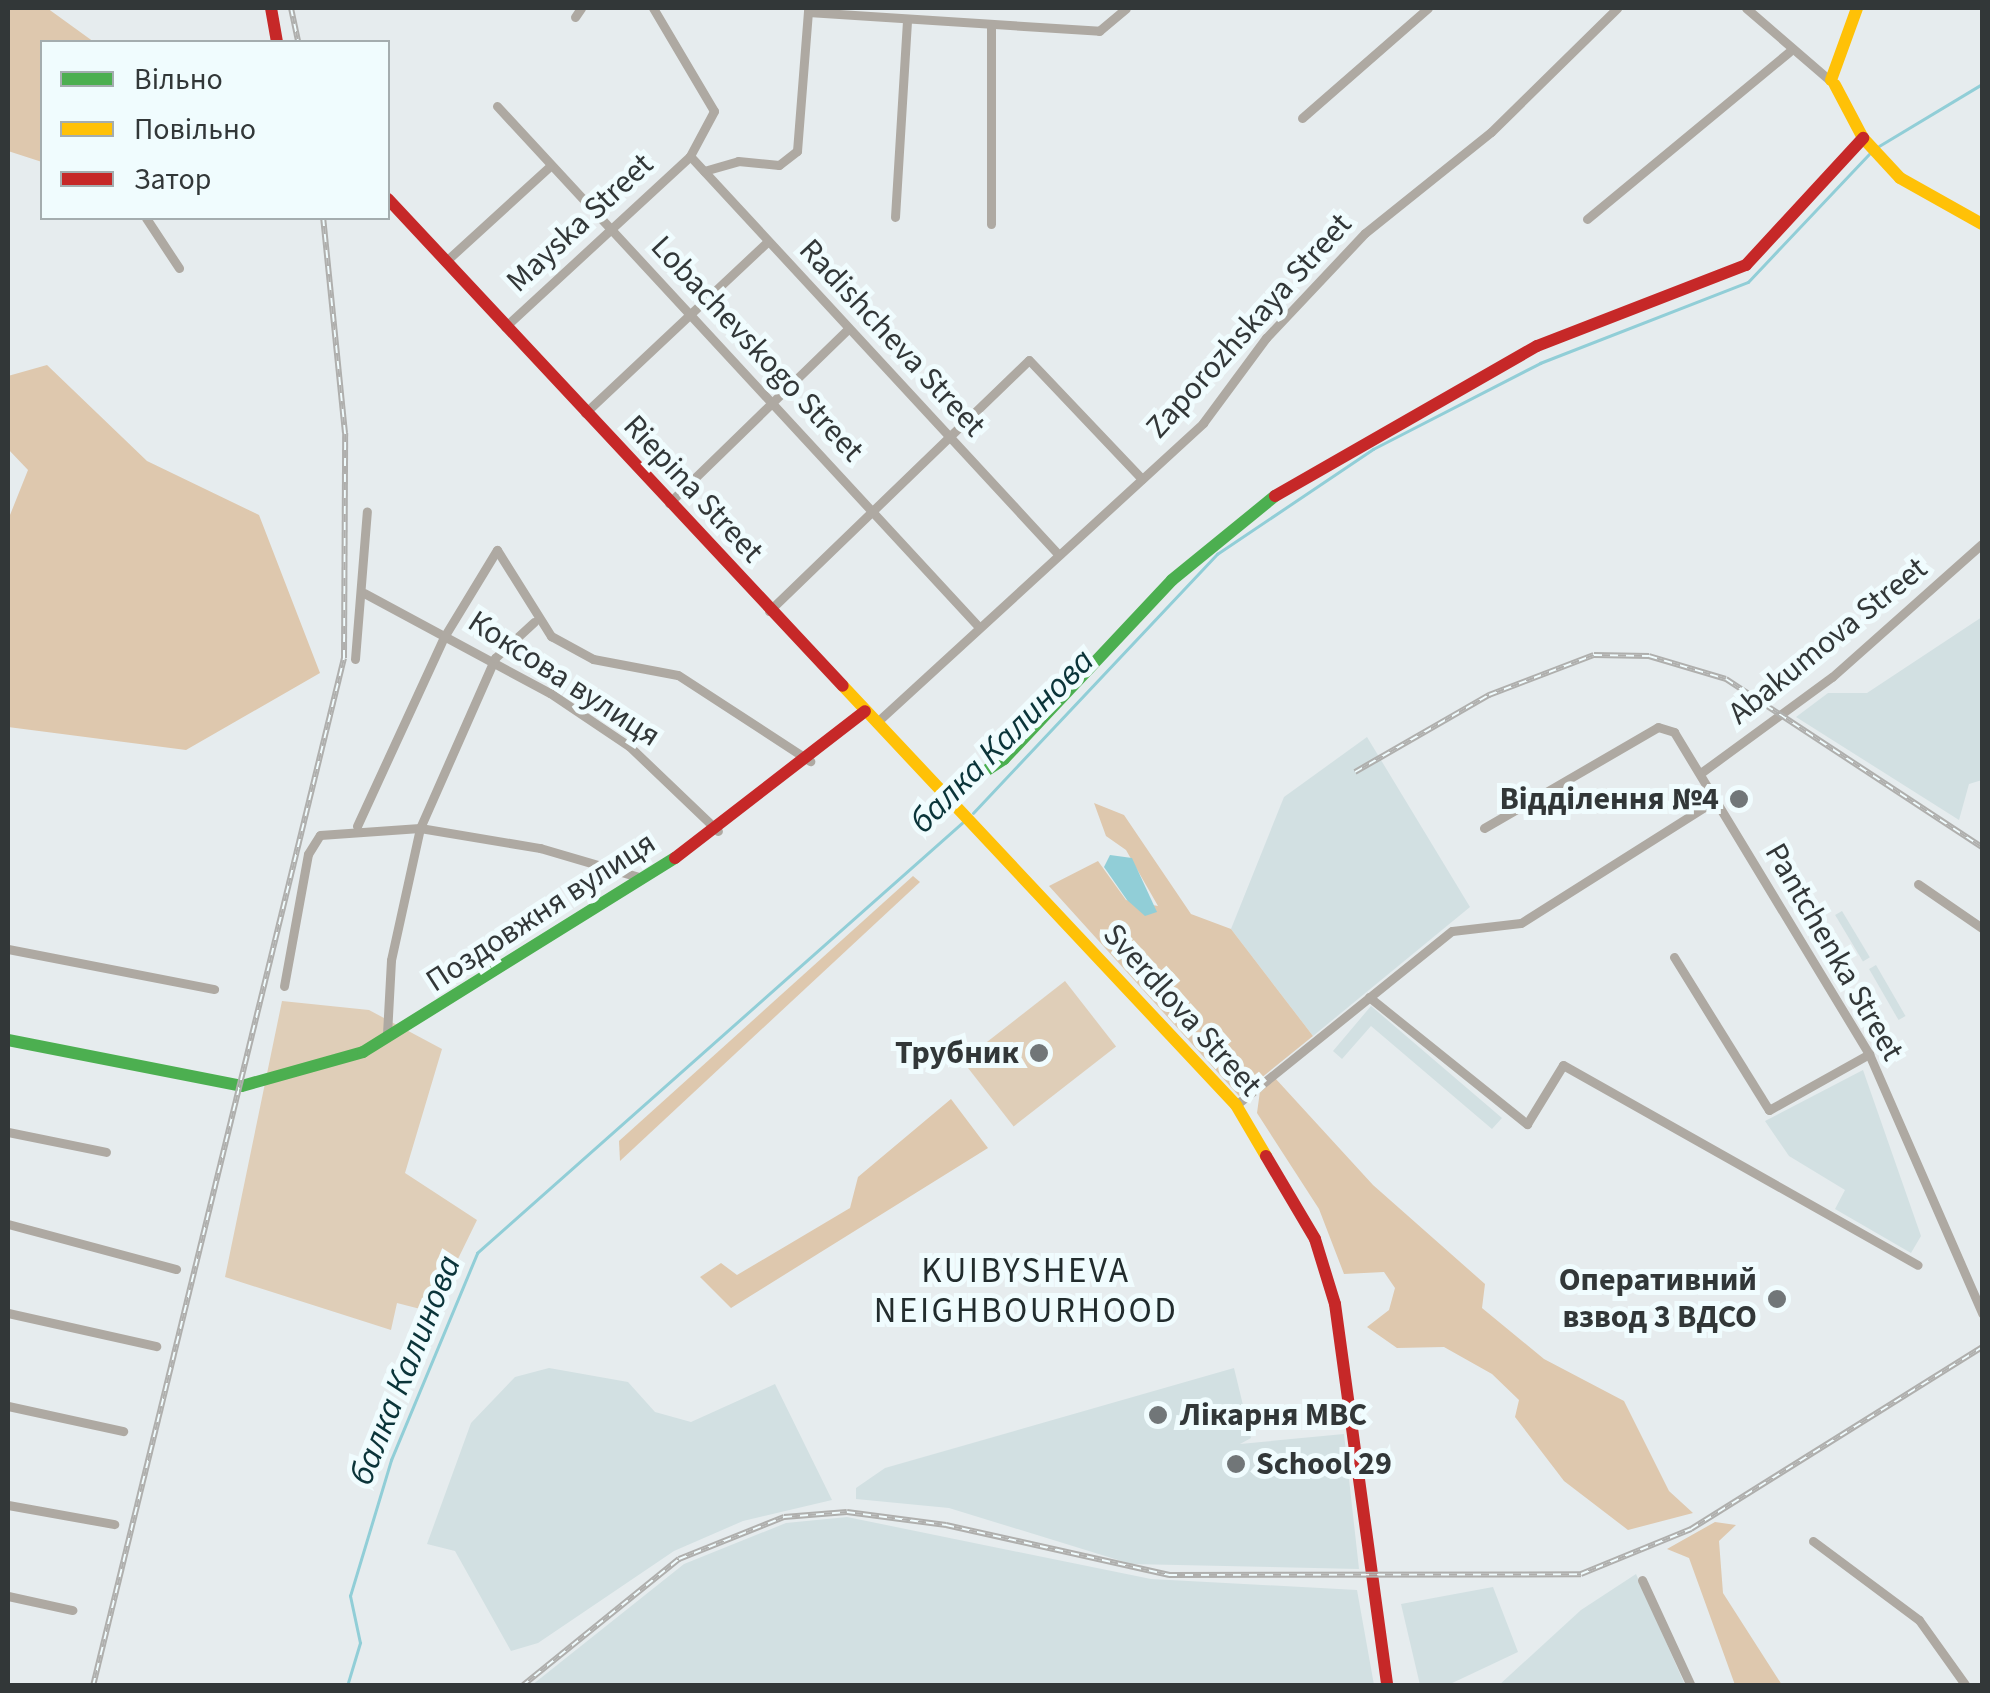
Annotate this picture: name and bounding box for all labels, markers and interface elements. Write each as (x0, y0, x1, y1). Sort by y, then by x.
legend (40, 40, 390, 220)
text: Вільно (134, 58, 223, 101)
text: Повільно (134, 108, 256, 151)
street label: Mayska Street (499, 146, 661, 300)
text: Затор (134, 158, 212, 201)
street label: Zaporozhskaya Street (1138, 206, 1360, 446)
street label: Lobachevskogo Street (643, 228, 871, 470)
street label: Radishcheva Street (791, 231, 993, 445)
street label: Riepina Street (615, 407, 771, 571)
street label: Abakumova Street (1721, 549, 1935, 733)
street label: Коксова вулиця (461, 603, 667, 755)
water label: балка Калинова (901, 640, 1103, 842)
place label: Відділення №4 (1499, 780, 1719, 818)
marker: Відділення №4 (1728, 788, 1750, 810)
street label: Поздовжня вулиця (419, 824, 663, 1000)
street label: Pantchenka Street (1756, 837, 1912, 1067)
street label: Sverdlova Street (1095, 916, 1269, 1104)
place label: Трубник (895, 1034, 1019, 1072)
marker: Трубник (1028, 1042, 1050, 1064)
water label: балка Калинова (340, 1249, 470, 1491)
district label: KUIBYSHEVA NEIGHBOURHOOD (874, 1250, 1178, 1332)
place label: Оперативний взвод 3 ВДСО (1559, 1262, 1757, 1337)
marker: Оперативний взвод 3 ВДСО (1766, 1288, 1788, 1310)
place label: Лікарня МВС (1180, 1396, 1367, 1434)
marker: Лікарня МВС (1145, 1402, 1171, 1428)
place label: School 29 (1256, 1445, 1392, 1483)
marker: School 29 (1225, 1453, 1247, 1475)

